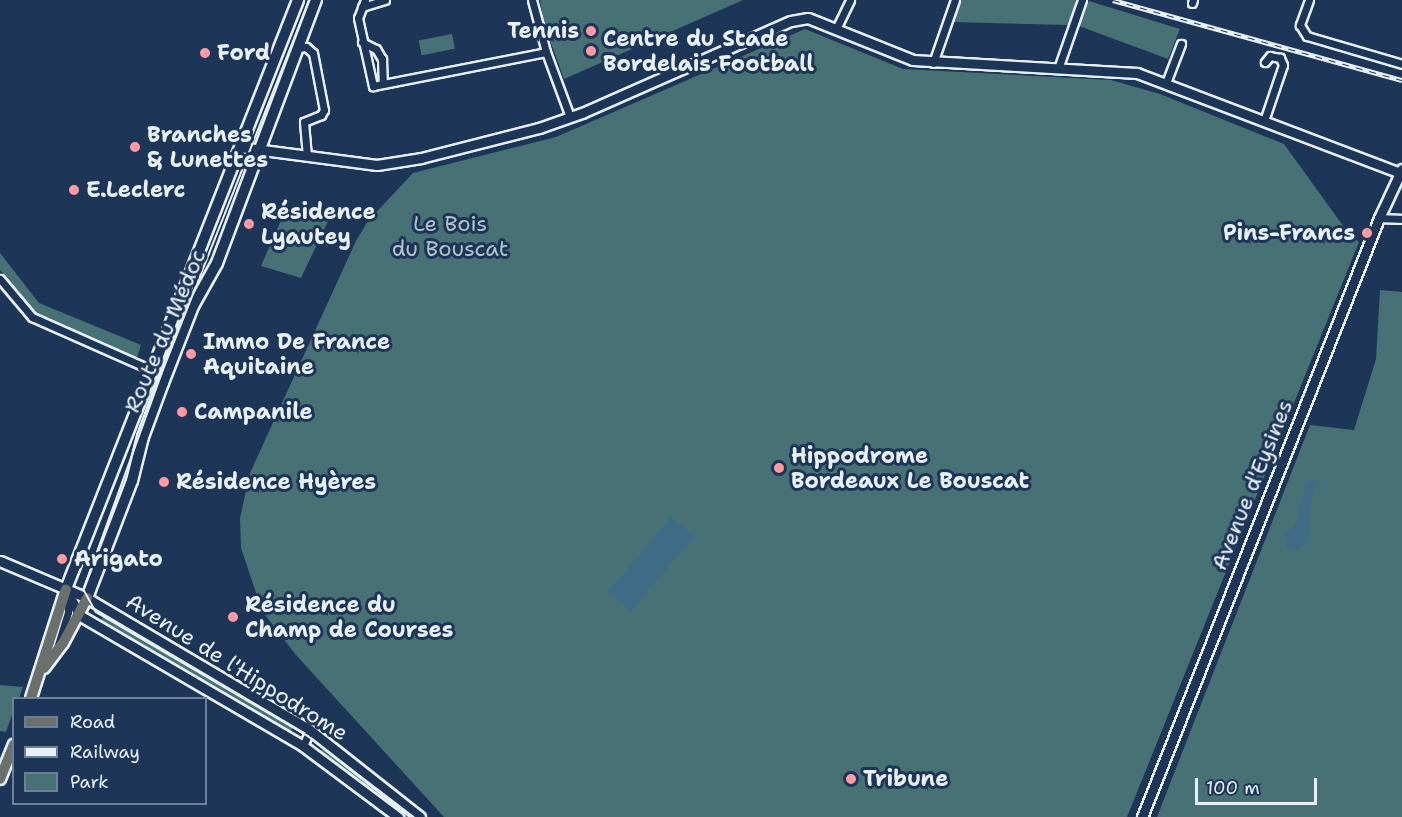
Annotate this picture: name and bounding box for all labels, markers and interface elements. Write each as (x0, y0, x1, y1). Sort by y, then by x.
place label: Tennis (507, 18, 579, 44)
marker: Tennis (584, 24, 598, 38)
place label: Centre du Stade Bordelais Football (603, 25, 814, 76)
place label: Ford (217, 40, 270, 66)
marker: Centre du Stade Bordelais Football (584, 44, 598, 58)
marker: Ford (198, 46, 212, 60)
place label: Branches & Lunettes (147, 121, 268, 172)
marker: Branches & Lunettes (128, 140, 142, 154)
place label: E.Leclerc (86, 177, 185, 203)
marker: E.Leclerc (67, 183, 81, 197)
place label: Résidence Lyautey (261, 198, 376, 249)
park label: Le Bois du Bouscat (392, 210, 508, 262)
marker: Résidence Lyautey (242, 217, 256, 231)
place label: Pins-Francs (1223, 220, 1355, 246)
marker: Pins-Francs (1360, 226, 1374, 240)
street label: Route du Médoc (119, 246, 211, 416)
place label: Immo De France Aquitaine (203, 328, 390, 380)
marker: Immo De France Aquitaine (184, 347, 198, 361)
street label: Avenue d'Eysines (1206, 396, 1298, 574)
place label: Campanile (194, 399, 313, 425)
marker: Campanile (175, 405, 189, 419)
place label: Hippodrome Bordeaux Le Bouscat (791, 442, 1029, 494)
marker: Hippodrome Bordeaux Le Bouscat (772, 461, 786, 475)
place label: Résidence Hyères (176, 469, 376, 495)
marker: Résidence Hyères (157, 475, 171, 489)
place label: Arigato (74, 546, 163, 572)
marker: Arigato (55, 552, 69, 566)
street label: Avenue de l'Hippodrome (121, 588, 353, 746)
place label: Résidence du Champ de Courses (245, 591, 453, 642)
marker: Résidence du Champ de Courses (226, 610, 240, 624)
legend (12, 697, 207, 805)
text: Road (70, 710, 115, 734)
text: Railway (70, 740, 140, 764)
place label: Tribune (863, 766, 948, 792)
scale bar (1198, 766, 1320, 804)
text: Park (70, 770, 109, 794)
marker: Tribune (844, 772, 858, 786)
text: 100 m (1206, 776, 1260, 800)

